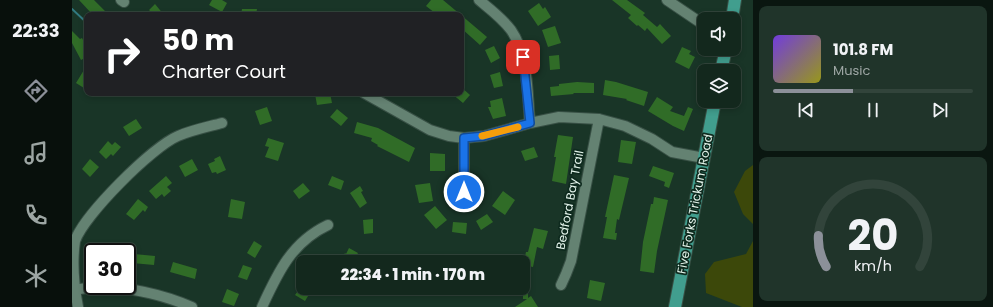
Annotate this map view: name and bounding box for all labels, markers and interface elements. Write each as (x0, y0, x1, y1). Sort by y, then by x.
map controls (697, 12, 741, 108)
button: sound (697, 12, 741, 56)
text: 22:33 (12, 18, 60, 43)
text: 50 m (162, 21, 234, 60)
icon: right (96, 28, 148, 80)
text: 101.8 FM (833, 39, 893, 60)
pin (506, 40, 540, 74)
icon: arrive (512, 46, 534, 68)
text: Charter Court (162, 59, 286, 84)
text: Music (833, 61, 870, 80)
button: layers (697, 64, 741, 108)
icon: directions (22, 77, 50, 105)
icon: previous (795, 99, 817, 121)
icon: pause (862, 99, 884, 121)
icon: next (929, 99, 951, 121)
street label: Five Forks Trickum Road (673, 133, 716, 275)
icon: music (22, 139, 50, 167)
street label: Bedford Bay Trail (552, 149, 587, 251)
position arrow (443, 171, 485, 213)
icon: phone (22, 201, 50, 229)
text: 20 (848, 206, 898, 265)
speed limit sign: 30 (84, 243, 136, 295)
text: km/h (854, 255, 892, 275)
icon: climate (22, 262, 50, 290)
text: 22:34 · 1 min · 170 m (341, 264, 485, 285)

